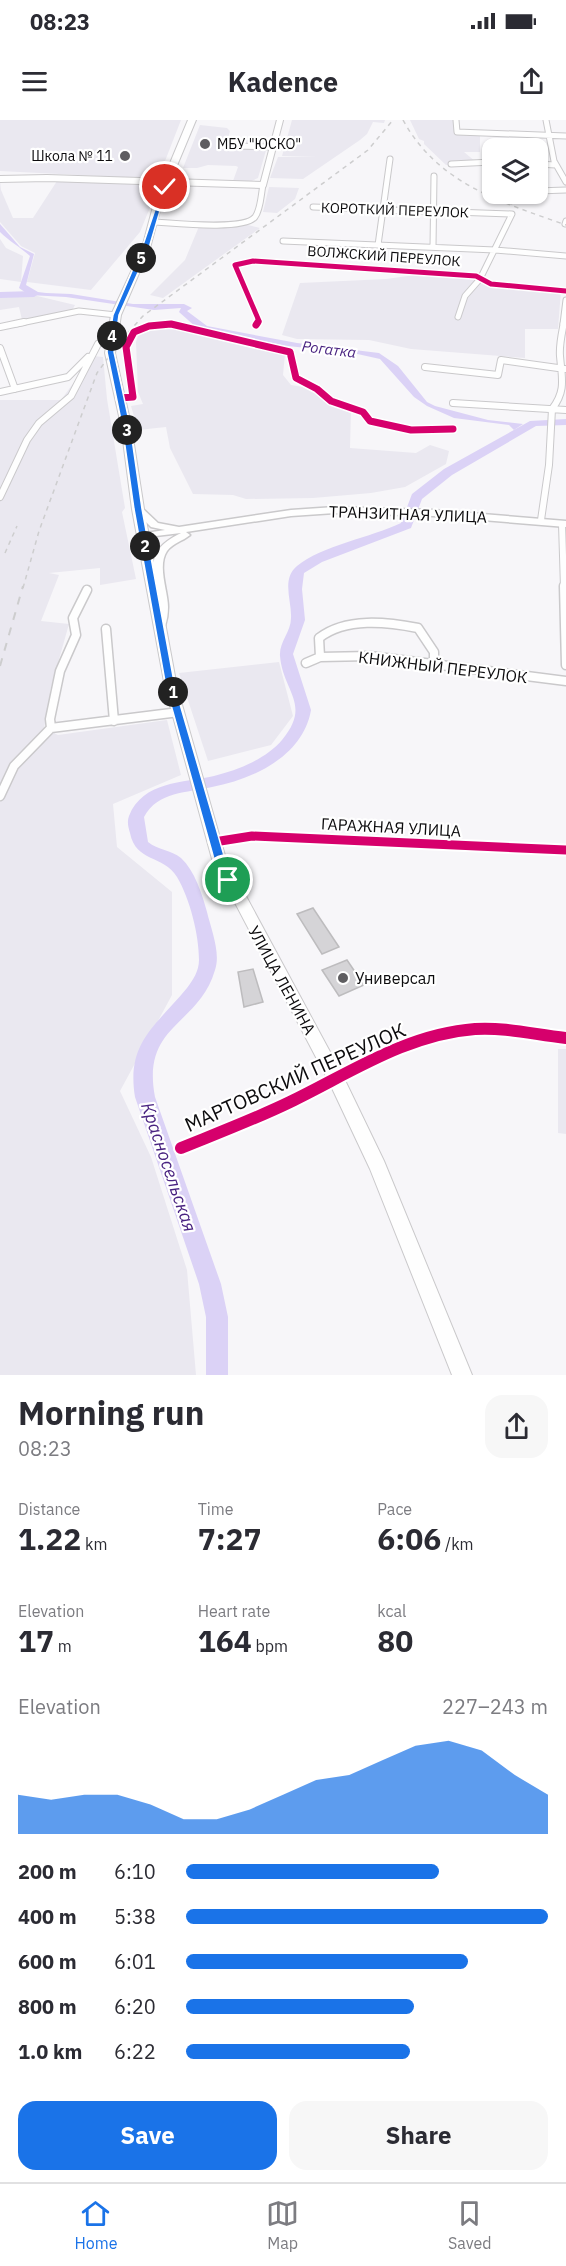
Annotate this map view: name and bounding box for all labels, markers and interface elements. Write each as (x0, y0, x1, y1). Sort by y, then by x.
text: 08:23 (30, 7, 90, 36)
text: Kadence (228, 64, 338, 99)
icon: menu (18, 65, 51, 98)
icon: share (515, 65, 548, 98)
place label: МБУ "ЮСКО" (217, 135, 301, 153)
marker: МБУ "ЮСКО" (198, 137, 212, 151)
map controls (482, 138, 548, 204)
button: layers (482, 138, 548, 204)
place label: Школа № 11 (31, 147, 113, 165)
marker: Школа № 11 (118, 149, 132, 163)
pin (139, 161, 190, 212)
icon: check (148, 170, 181, 203)
street label: КОРОТКИЙ ПЕРЕУЛОК (321, 197, 469, 222)
street label: ВОЛЖСКИЙ ПЕРЕУЛОК (307, 241, 461, 270)
pin: 5 (126, 243, 156, 273)
text: 5 (136, 248, 146, 268)
pin: 4 (97, 321, 127, 351)
text: 4 (107, 326, 117, 346)
water label: Рогатка (301, 336, 358, 362)
pin: 3 (112, 415, 142, 445)
text: 3 (122, 420, 132, 440)
street label: ТРАНЗИТНАЯ УЛИЦА (329, 501, 487, 527)
pin: 2 (130, 531, 160, 561)
text: 2 (140, 536, 150, 556)
street label: КНИЖНЫЙ ПЕРЕУЛОК (357, 647, 529, 687)
pin: 1 (158, 677, 188, 707)
text: 1 (168, 682, 178, 702)
street label: ГАРАЖНАЯ УЛИЦА (320, 813, 462, 841)
pin (202, 854, 253, 905)
icon: arrive (211, 863, 244, 896)
street label: УЛИЦА ЛЕНИНА (244, 922, 320, 1038)
place label: Универсал (355, 968, 436, 988)
marker: Универсал (336, 971, 350, 985)
street label: МАРТОВСКИЙ ПЕРЕУЛОК (180, 1016, 410, 1138)
water label: Красносельская (136, 1099, 202, 1235)
text: Morning run (18, 1391, 204, 1434)
button: share (485, 1395, 548, 1458)
text: 08:23 (18, 1435, 72, 1462)
text: Distance (18, 1499, 80, 1519)
text: Time (198, 1499, 234, 1519)
text: Pace (377, 1499, 412, 1519)
text: 1.22 (18, 1519, 81, 1558)
text: 7:27 (198, 1519, 262, 1558)
text: 6:06 (377, 1519, 441, 1558)
text: km (81, 1534, 108, 1554)
text: /km (441, 1534, 474, 1554)
text: Elevation (18, 1601, 84, 1621)
text: Heart rate (198, 1601, 270, 1621)
text: kcal (377, 1601, 406, 1621)
text: 17 (18, 1621, 54, 1660)
text: 164 (198, 1621, 252, 1660)
text: 80 (377, 1621, 413, 1660)
text: m (54, 1636, 72, 1656)
text: bpm (252, 1636, 288, 1656)
text: Elevation (18, 1693, 101, 1720)
text: 227–243 m (442, 1693, 548, 1720)
text: 200 m (18, 1858, 77, 1885)
text: 6:10 (114, 1858, 156, 1885)
text: 400 m (18, 1903, 77, 1930)
text: 5:38 (114, 1903, 156, 1930)
text: 600 m (18, 1948, 77, 1975)
text: 6:01 (114, 1948, 156, 1975)
text: 800 m (18, 1993, 77, 2020)
text: 6:20 (114, 1993, 156, 2020)
text: 1.0 km (18, 2038, 82, 2065)
text: 6:22 (114, 2038, 156, 2065)
button: Save (18, 2101, 277, 2170)
button: Share (289, 2101, 548, 2170)
tab: Home (74, 2197, 117, 2253)
tab: Map (266, 2197, 299, 2253)
tab: Saved (448, 2197, 492, 2253)

